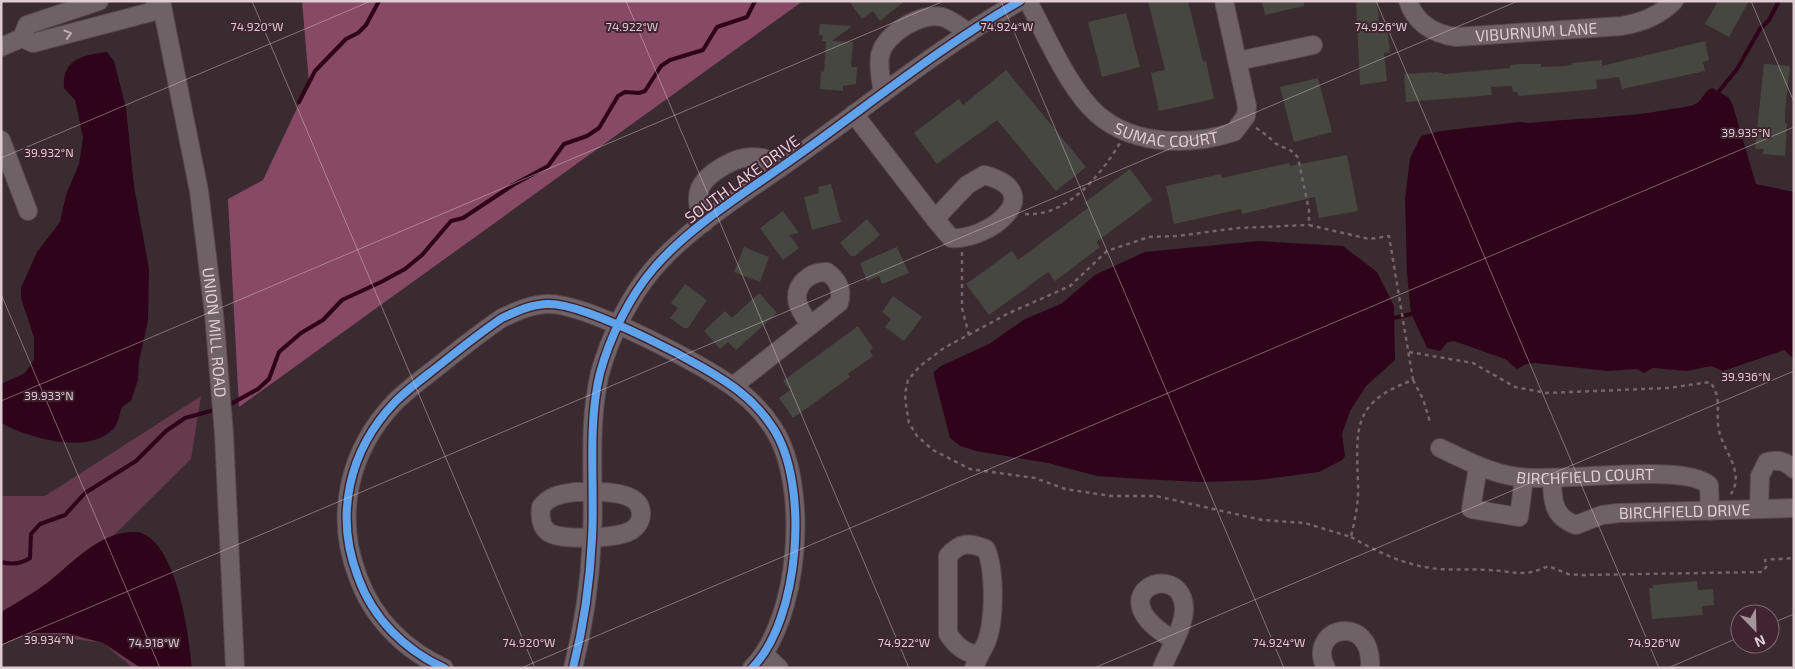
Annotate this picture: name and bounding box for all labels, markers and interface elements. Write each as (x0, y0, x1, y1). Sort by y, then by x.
street label: VIBURNUM LANE (1475, 18, 1598, 45)
text: 74.920°W (231, 19, 283, 33)
text: 74.922°W (606, 19, 658, 33)
text: 74.924°W (981, 19, 1034, 33)
text: 74.926°W (1355, 19, 1407, 33)
one-way arrow (64, 29, 72, 39)
street label: SUMAC COURT (1111, 118, 1220, 150)
text: 39.935°N (1721, 125, 1771, 139)
street label: SOUTH LAKE DRIVE (681, 131, 803, 227)
text: 39.932°N (24, 145, 74, 159)
street label: UNION MILL ROAD (199, 266, 231, 398)
text: 39.936°N (1721, 369, 1771, 383)
text: 39.933°N (24, 388, 74, 402)
street label: BIRCHFIELD COURT (1515, 464, 1654, 487)
street label: BIRCHFIELD DRIVE (1618, 499, 1750, 522)
north arrow (1730, 604, 1780, 654)
text: 39.934°N (24, 632, 74, 646)
text: N (1752, 632, 1768, 651)
text: 74.918°W (129, 635, 179, 649)
text: 74.920°W (503, 635, 555, 649)
text: 74.922°W (878, 635, 930, 649)
text: 74.924°W (1253, 635, 1306, 649)
text: 74.926°W (1628, 635, 1680, 649)

